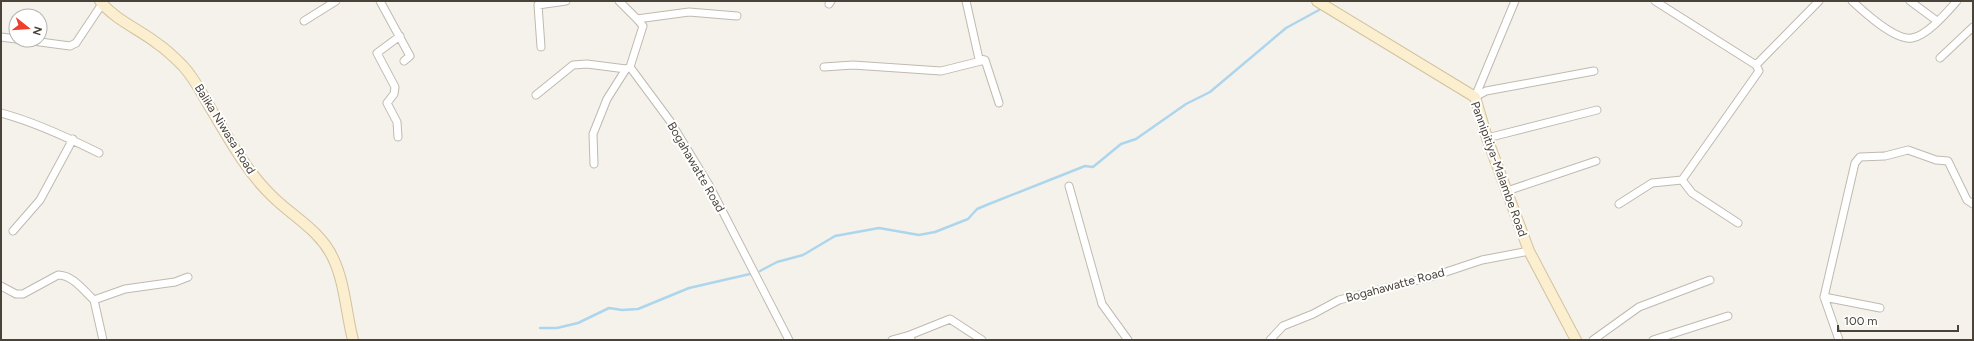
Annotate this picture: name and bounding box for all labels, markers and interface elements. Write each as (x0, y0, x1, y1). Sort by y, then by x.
north arrow (8, 8, 48, 48)
text: N (30, 25, 45, 37)
street label: Balika Niwasa Road (192, 81, 258, 177)
street label: Pannipitiya-Malambe Road (1468, 99, 1530, 239)
street label: Bogahawatte Road (664, 119, 728, 215)
street label: Bogahawatte Road (1344, 265, 1446, 305)
scale bar (1838, 307, 1958, 333)
text: 100 m (1844, 314, 1878, 328)

